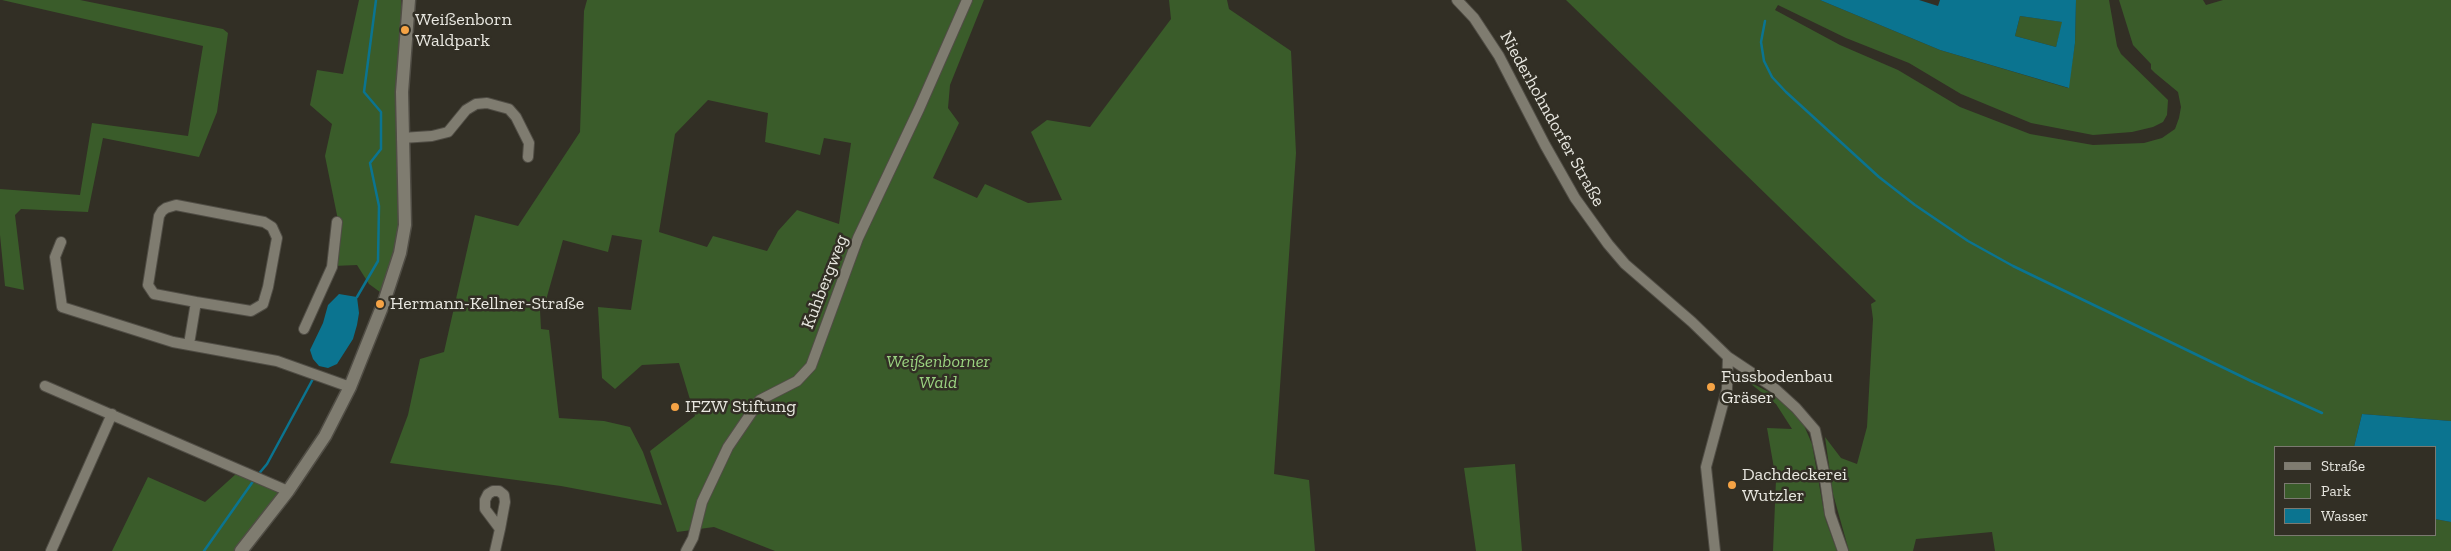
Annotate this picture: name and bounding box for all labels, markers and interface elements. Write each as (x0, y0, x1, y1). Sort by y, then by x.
place label: Weißenborn Waldpark (415, 9, 512, 52)
marker: Weißenborn Waldpark (399, 24, 411, 36)
street label: Niederhohndorfer Straße (1495, 28, 1609, 210)
street label: Kuhbergweg (797, 232, 853, 332)
place label: Hermann-Kellner-Straße (390, 293, 584, 315)
marker: Hermann-Kellner-Straße (374, 298, 386, 310)
park label: Weißenborner Wald (886, 351, 990, 394)
place label: Fussbodenbau Gräser (1721, 366, 1833, 408)
marker: Fussbodenbau Gräser (1705, 381, 1717, 393)
place label: IFZW Stiftung (685, 396, 796, 418)
marker: IFZW Stiftung (669, 401, 681, 413)
legend (2274, 446, 2436, 536)
text: Straße (2321, 457, 2365, 475)
place label: Dachdeckerei Wutzler (1742, 464, 1847, 506)
marker: Dachdeckerei Wutzler (1726, 479, 1738, 491)
text: Park (2321, 482, 2351, 500)
text: Wasser (2321, 507, 2368, 525)

